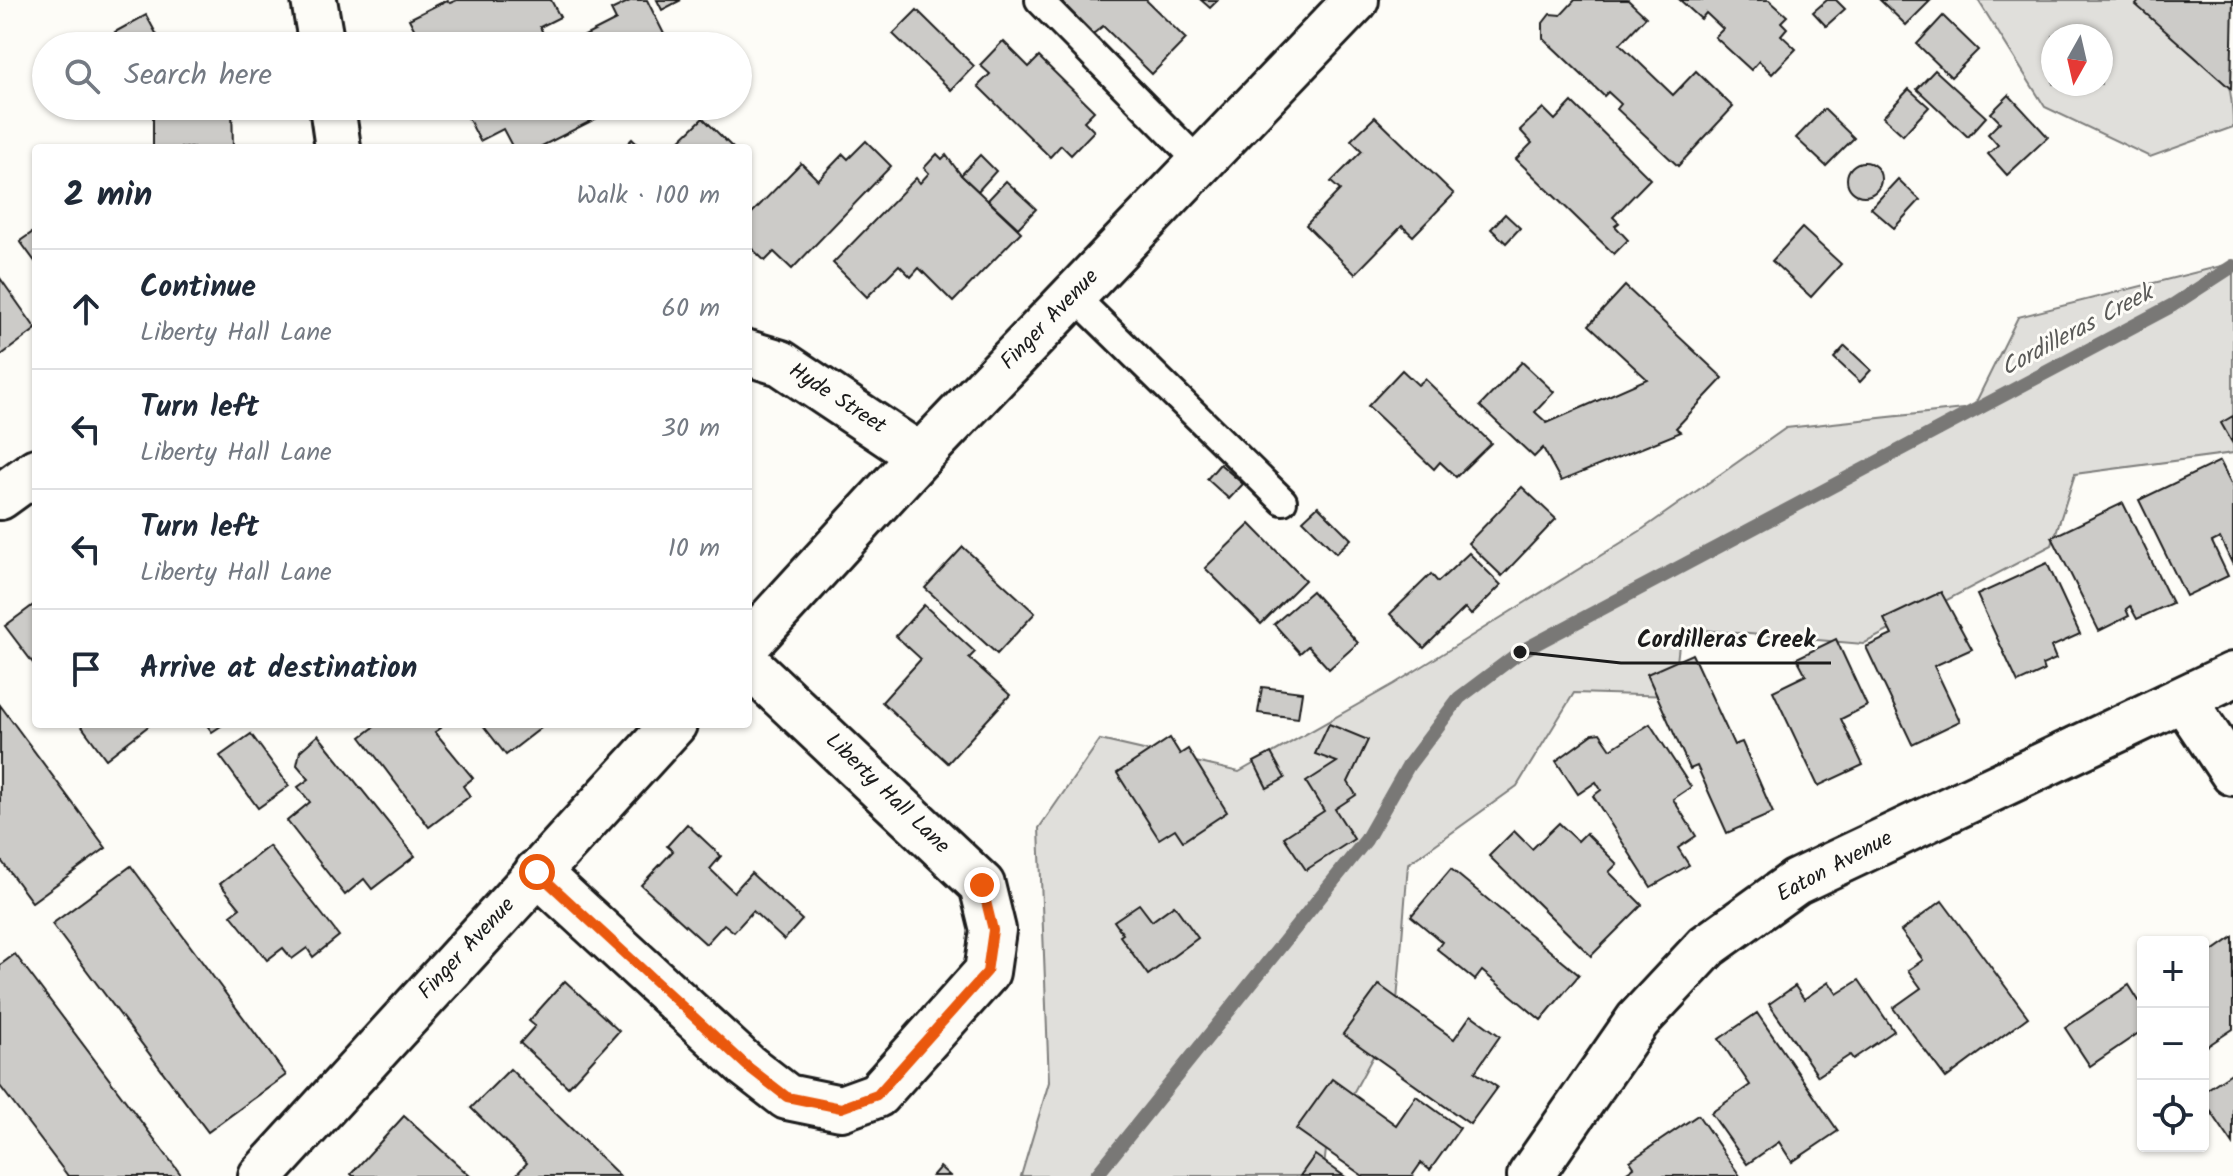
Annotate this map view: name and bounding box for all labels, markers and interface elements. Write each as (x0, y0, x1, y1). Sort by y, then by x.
north arrow (2041, 24, 2113, 96)
search box (32, 32, 752, 120)
text: Search here (124, 52, 272, 100)
icon: search (60, 54, 104, 98)
text: 2 min (64, 169, 152, 223)
text: Walk · 100 m (577, 175, 720, 217)
street label: Finger Avenue (992, 261, 1108, 379)
text: Continue (140, 264, 256, 312)
water label: Cordilleras Creek (1994, 273, 2163, 388)
icon: ahead (64, 287, 108, 331)
text: 60 m (661, 288, 720, 330)
text: Liberty Hall Lane (140, 312, 332, 354)
street label: Hyde Street (781, 354, 893, 444)
text: Turn left (140, 384, 259, 432)
icon: left (64, 407, 108, 451)
text: 30 m (661, 408, 720, 450)
text: Liberty Hall Lane (140, 432, 332, 474)
text: Turn left (140, 504, 259, 552)
icon: left (64, 527, 108, 571)
text: 10 m (668, 528, 720, 570)
text: Liberty Hall Lane (140, 552, 332, 594)
callout: Cordilleras Creek (1621, 615, 1831, 663)
text: Cordilleras Creek (1637, 621, 1816, 660)
text: Arrive at destination (140, 645, 417, 693)
icon: arrive (64, 647, 108, 691)
street label: Liberty Hall Lane (816, 725, 958, 863)
street label: Eaton Avenue (1771, 822, 1899, 912)
route start (519, 854, 555, 890)
route end (964, 867, 1000, 903)
street label: Finger Avenue (410, 890, 524, 1008)
map controls (2137, 936, 2209, 1152)
button: + (2137, 936, 2209, 1008)
button: − (2137, 1008, 2209, 1080)
button: locate (2137, 1080, 2209, 1152)

